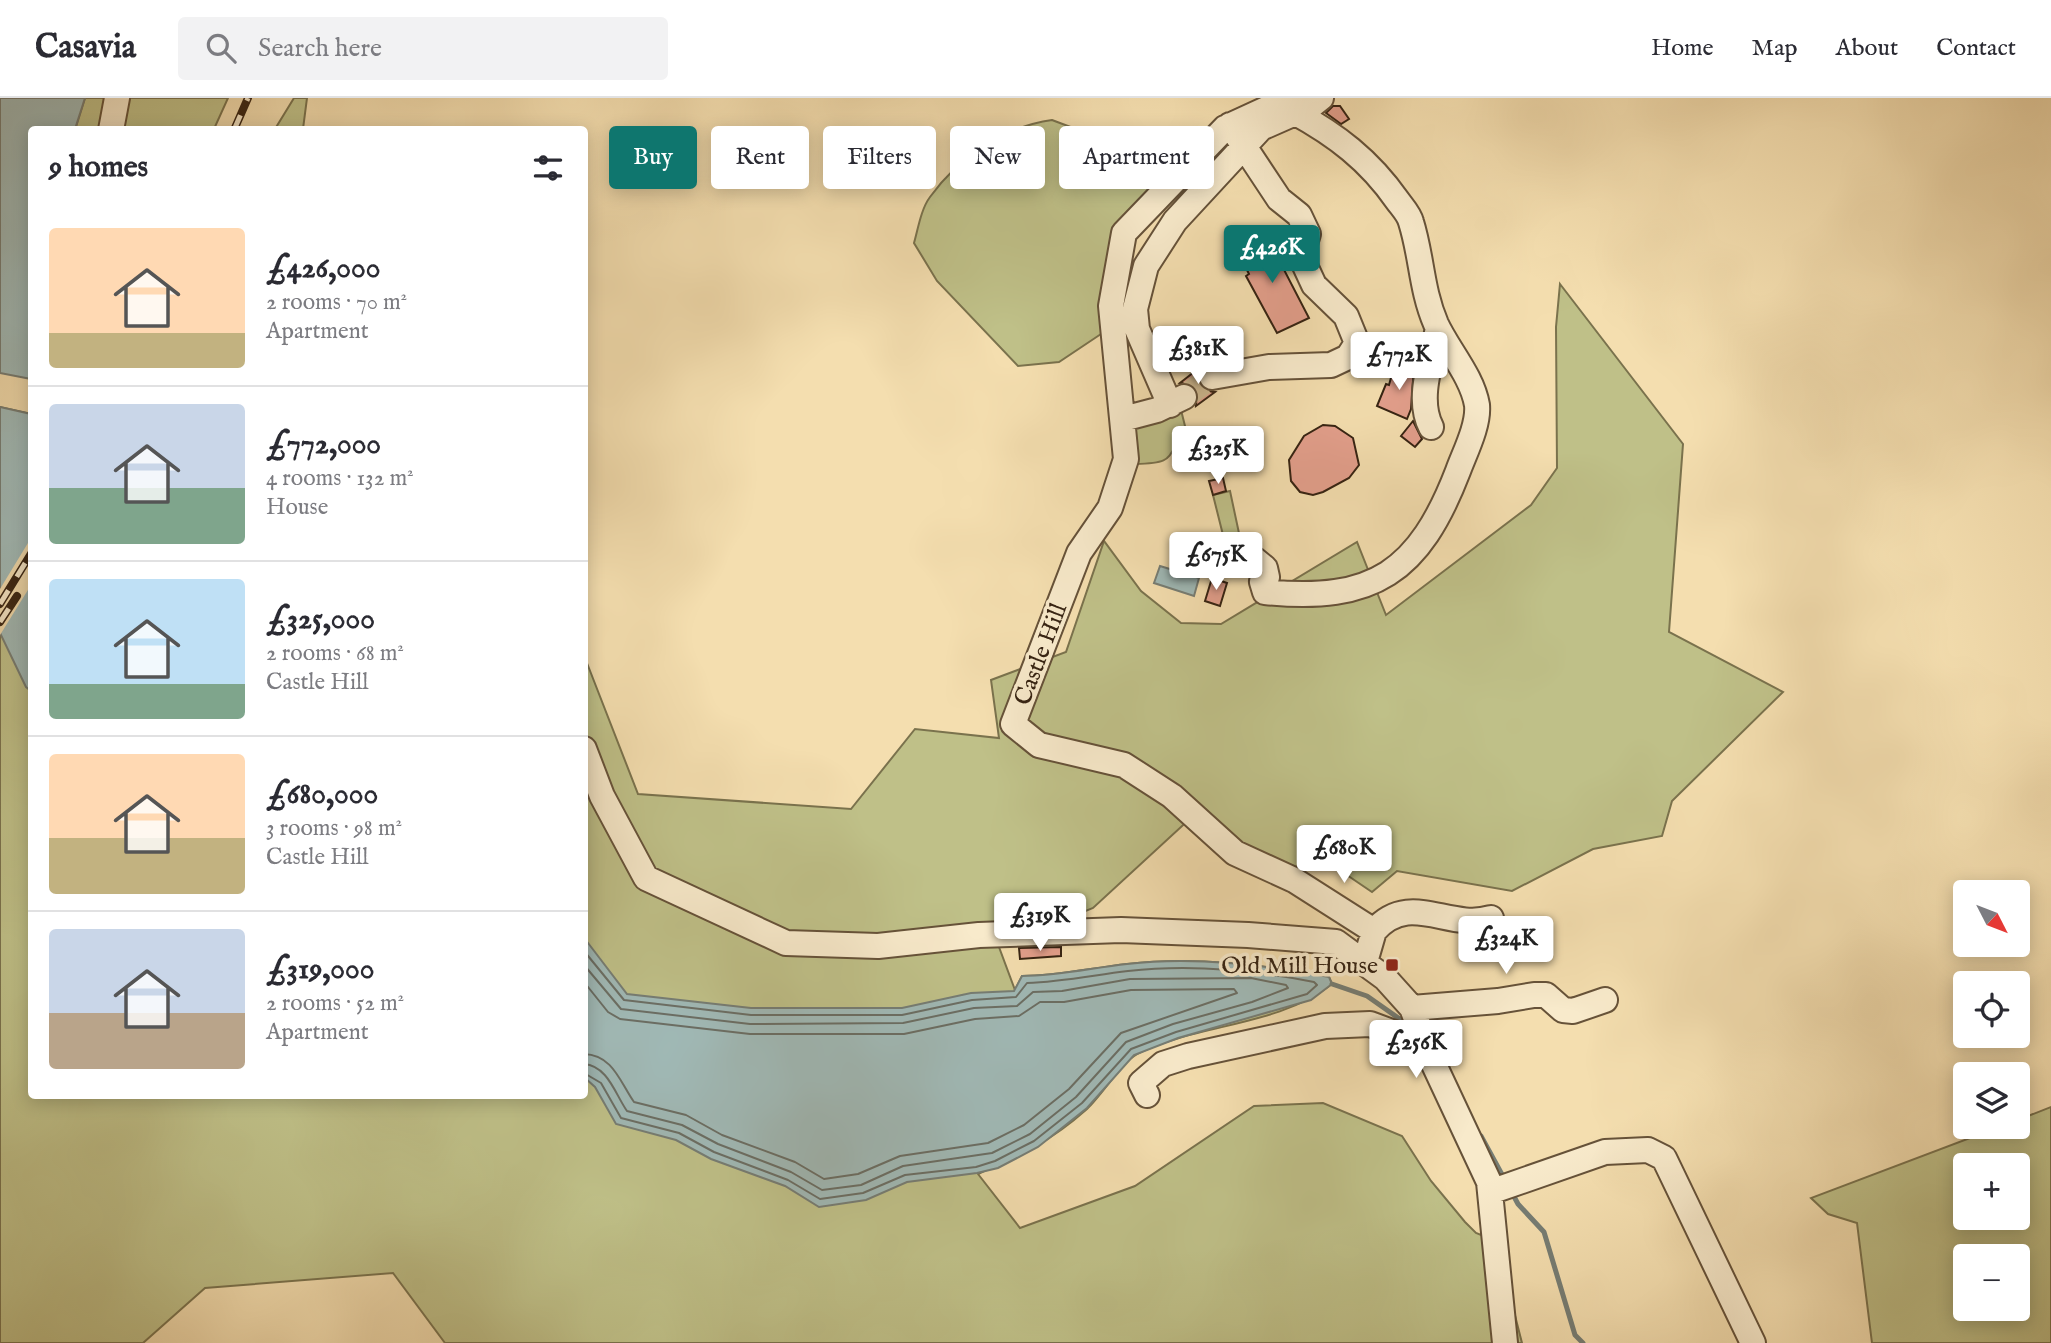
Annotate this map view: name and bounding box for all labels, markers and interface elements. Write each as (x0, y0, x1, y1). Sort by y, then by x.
search box (178, 17, 668, 80)
text: Casavia (35, 27, 136, 69)
icon: search (202, 29, 240, 67)
text: Search here (258, 32, 382, 65)
text: Home (1651, 33, 1714, 64)
text: Map (1752, 33, 1798, 64)
text: About (1836, 33, 1898, 64)
text: Contact (1936, 33, 2016, 64)
chip: Buy (609, 126, 697, 189)
chip: Rent (711, 126, 809, 189)
chip: Filters (823, 126, 936, 189)
chip: New (950, 126, 1045, 189)
chip: Apartment (1059, 126, 1214, 189)
text: 9 homes (49, 149, 148, 187)
icon: filters (529, 149, 567, 187)
pin: £426K (1223, 226, 1321, 285)
text: £426K (1240, 233, 1304, 262)
text: £426,000 (266, 250, 380, 288)
icon: home (105, 256, 189, 340)
text: 2 rooms · 70 m² (266, 288, 407, 317)
text: Apartment (266, 317, 369, 346)
pin: £381K (1149, 327, 1247, 386)
pin: £772K (1350, 332, 1448, 392)
text: £381K (1169, 334, 1227, 363)
text: £772K (1367, 340, 1431, 369)
text: £772,000 (266, 426, 381, 464)
pin: £325K (1169, 426, 1267, 486)
icon: home (105, 432, 189, 516)
text: £325K (1188, 434, 1248, 463)
text: 4 rooms · 132 m² (266, 464, 414, 493)
text: House (266, 493, 328, 522)
pin: £675K (1167, 532, 1265, 592)
text: £675K (1185, 540, 1247, 569)
street label: Castle Hill (1008, 599, 1075, 710)
text: £325,000 (266, 601, 375, 639)
icon: home (105, 607, 189, 691)
text: 2 rooms · 68 m² (266, 639, 404, 668)
text: Castle Hill (266, 668, 369, 697)
text: £680,000 (266, 776, 378, 814)
icon: home (105, 782, 189, 866)
text: 3 rooms · 98 m² (266, 814, 402, 843)
pin: £680K (1295, 826, 1393, 885)
text: £680K (1313, 833, 1375, 862)
text: Castle Hill (266, 843, 369, 872)
north arrow (1953, 880, 2030, 957)
map controls (1953, 880, 2030, 1321)
pin: £319K (991, 894, 1089, 953)
text: £319K (1010, 901, 1070, 930)
pin: £324K (1457, 916, 1555, 976)
text: £324K (1474, 924, 1538, 953)
text: £319,000 (266, 951, 374, 989)
place label: Old Mill House (1221, 951, 1378, 982)
icon: home (105, 957, 189, 1041)
marker: Old Mill House (1384, 957, 1400, 973)
button: locate (1953, 971, 2030, 1048)
text: 2 rooms · 52 m² (266, 989, 404, 1018)
text: Apartment (266, 1018, 369, 1047)
pin: £256K (1367, 1020, 1465, 1080)
text: £256K (1385, 1028, 1447, 1057)
button: layers (1953, 1062, 2030, 1139)
button: + (1953, 1153, 2030, 1230)
button: − (1953, 1244, 2030, 1321)

